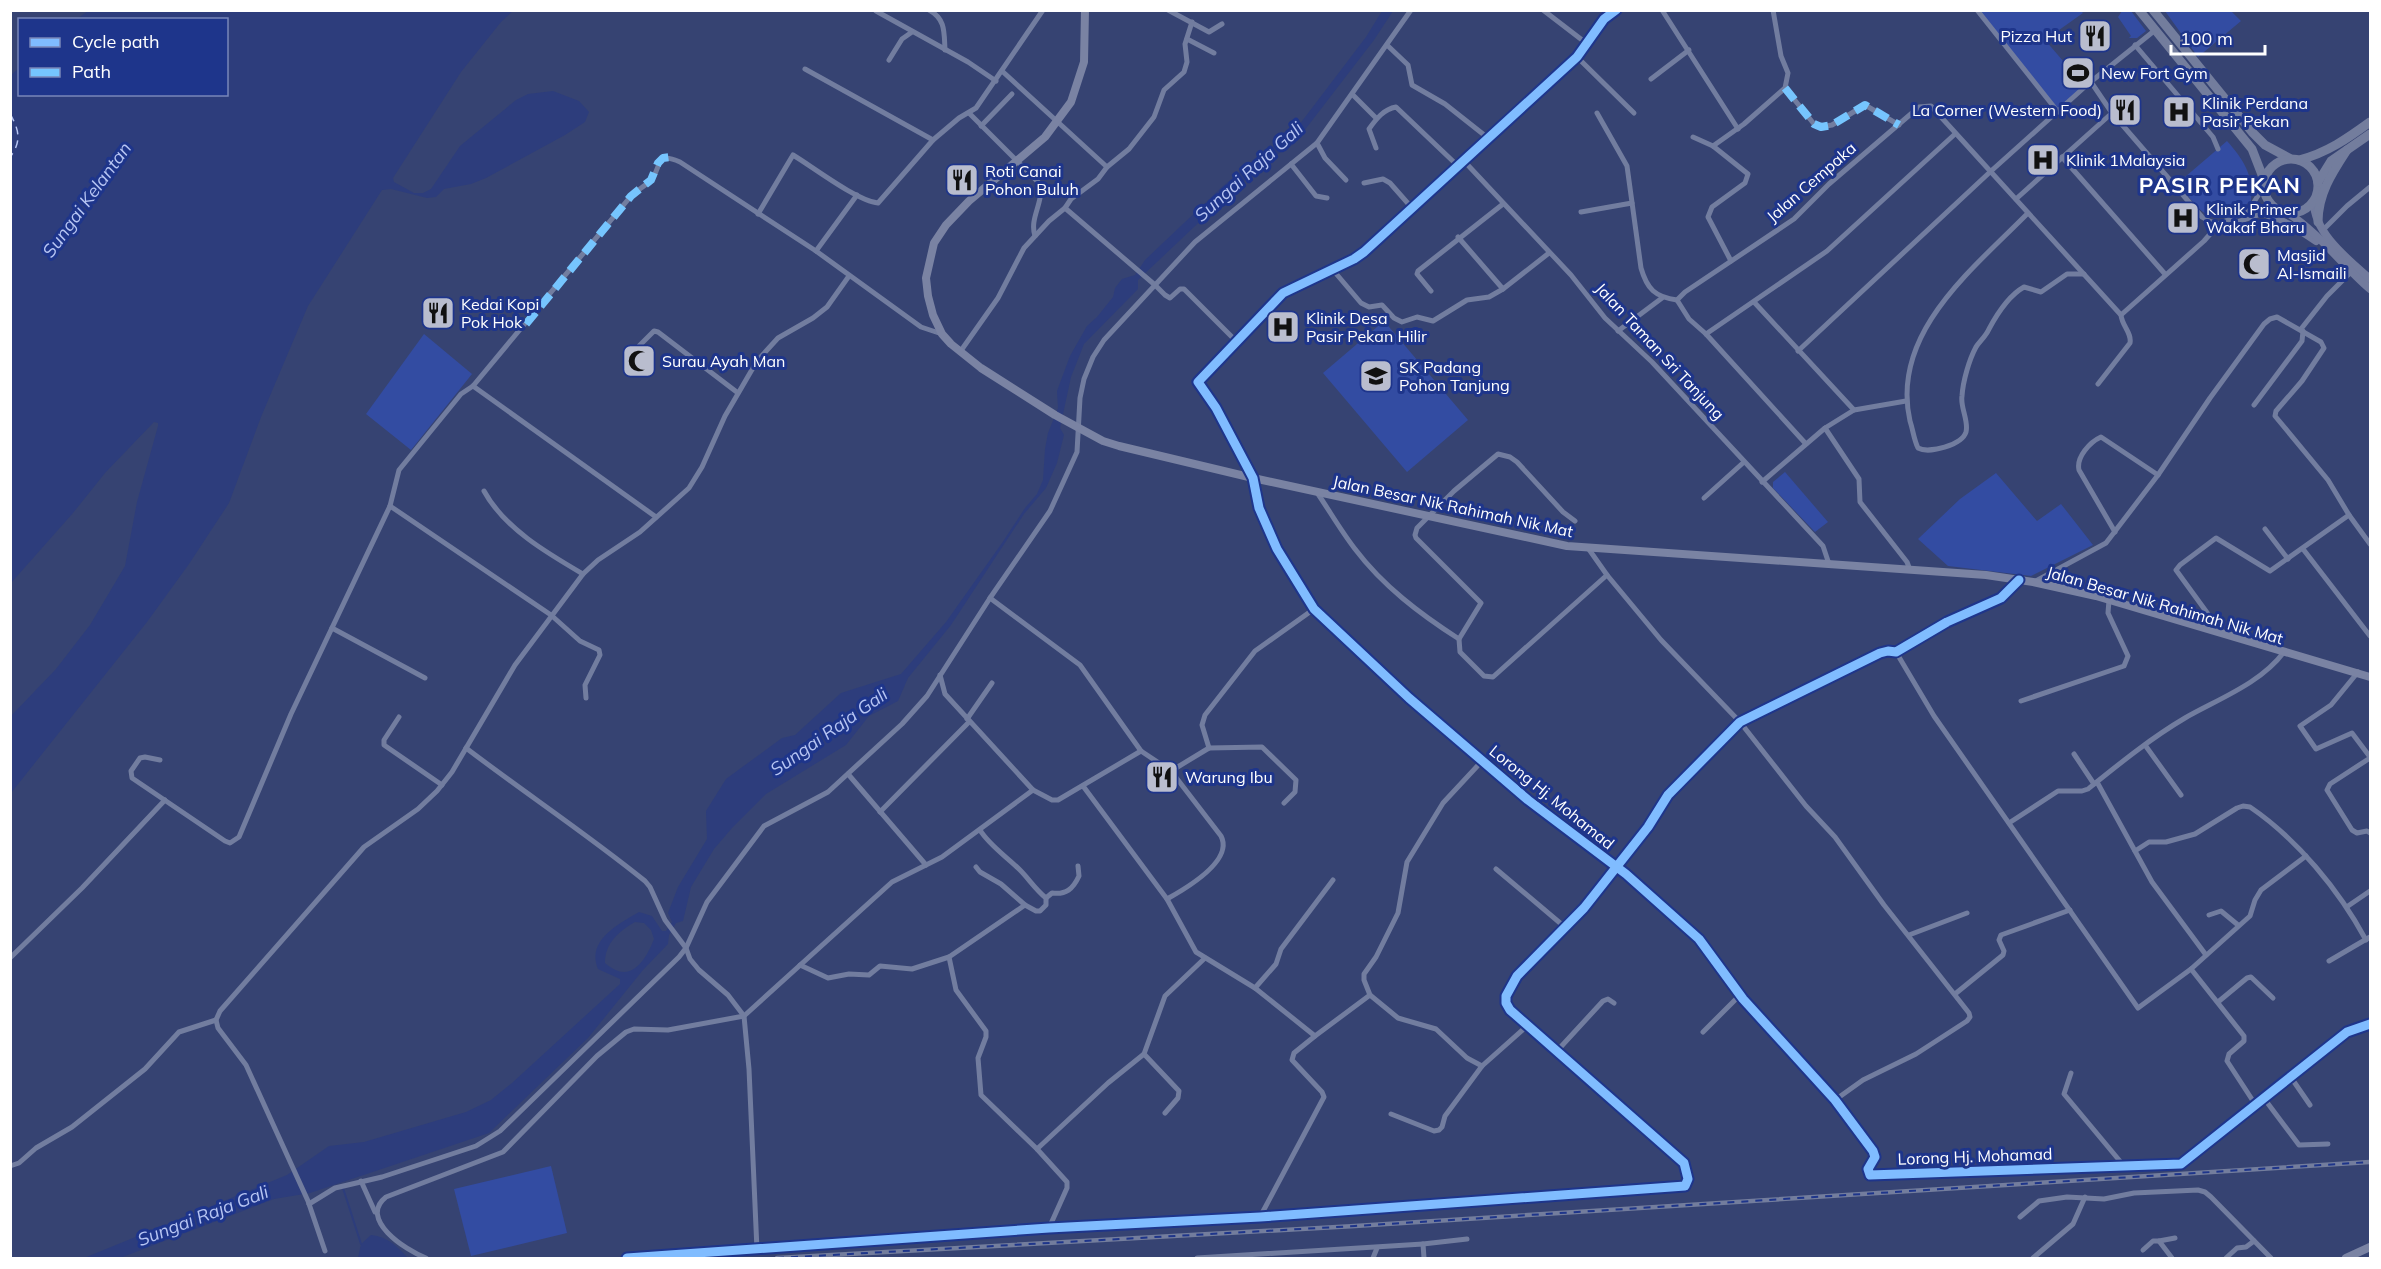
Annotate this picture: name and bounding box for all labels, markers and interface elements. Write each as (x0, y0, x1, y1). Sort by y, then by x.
legend (18, 18, 228, 96)
restaurant icon: Pizza Hut (2077, 18, 2113, 54)
scale bar (2171, 18, 2266, 56)
place label: Pizza Hut (2000, 26, 2072, 46)
text: 100 m (2180, 27, 2233, 50)
text: Cycle path (72, 30, 159, 53)
sports icon: New Fort Gym (2060, 55, 2096, 91)
text: Path (72, 60, 111, 83)
place label: New Fort Gym (2101, 63, 2208, 83)
restaurant icon: La Corner (Western Food) (2107, 92, 2143, 128)
place label: Klinik Perdana Pasir Pekan (2202, 93, 2308, 131)
hospital icon: Klinik Perdana Pasir Pekan (2161, 94, 2197, 130)
place label: La Corner (Western Food) (1912, 100, 2102, 120)
water label: Sungai Raja Gali (1190, 116, 1308, 226)
water label: Sungai Kelantan (37, 138, 136, 262)
street label: Jalan Cempaka (1762, 138, 1860, 226)
hospital icon: Klinik 1Malaysia (2025, 142, 2061, 178)
place label: Klinik 1Malaysia (2066, 150, 2185, 170)
place label: Roti Canai Pohon Buluh (985, 161, 1079, 199)
restaurant icon: Roti Canai Pohon Buluh (944, 162, 980, 198)
district label: PASIR PEKAN (2139, 171, 2301, 199)
place label: Klinik Primer Wakaf Bharu (2206, 199, 2305, 237)
hospital icon: Klinik Primer Wakaf Bharu (2165, 200, 2201, 236)
place label: Masjid Al-Ismaili (2277, 245, 2347, 283)
mosque icon: Masjid Al-Ismaili (2236, 246, 2272, 282)
street label: Jalan Taman Sri Tanjung (1591, 278, 1729, 424)
place label: Kedai Kopi Pok Hok (461, 294, 539, 332)
restaurant icon: Kedai Kopi Pok Hok (420, 295, 456, 331)
place label: Klinik Desa Pasir Pekan Hilir (1306, 308, 1427, 346)
hospital icon: Klinik Desa Pasir Pekan Hilir (1265, 309, 1301, 345)
mosque icon: Surau Ayah Man (621, 343, 657, 379)
place label: Surau Ayah Man (662, 351, 785, 371)
place label: SK Padang Pohon Tanjung (1399, 357, 1510, 395)
school or university icon: SK Padang Pohon Tanjung (1358, 358, 1394, 394)
street label: Jalan Besar Nik Rahimah Nik Mat (1331, 471, 1575, 541)
street label: Jalan Besar Nik Rahimah Nik Mat (2044, 562, 2286, 649)
water label: Sungai Raja Gali (765, 682, 893, 781)
street label: Lorong Hj. Mohamad (1486, 741, 1618, 853)
restaurant icon: Warung Ibu (1144, 759, 1180, 795)
place label: Warung Ibu (1185, 767, 1273, 787)
street label: Lorong Hj. Mohamad (1897, 1143, 2053, 1169)
water label: Sungai Raja Gali (134, 1180, 272, 1251)

